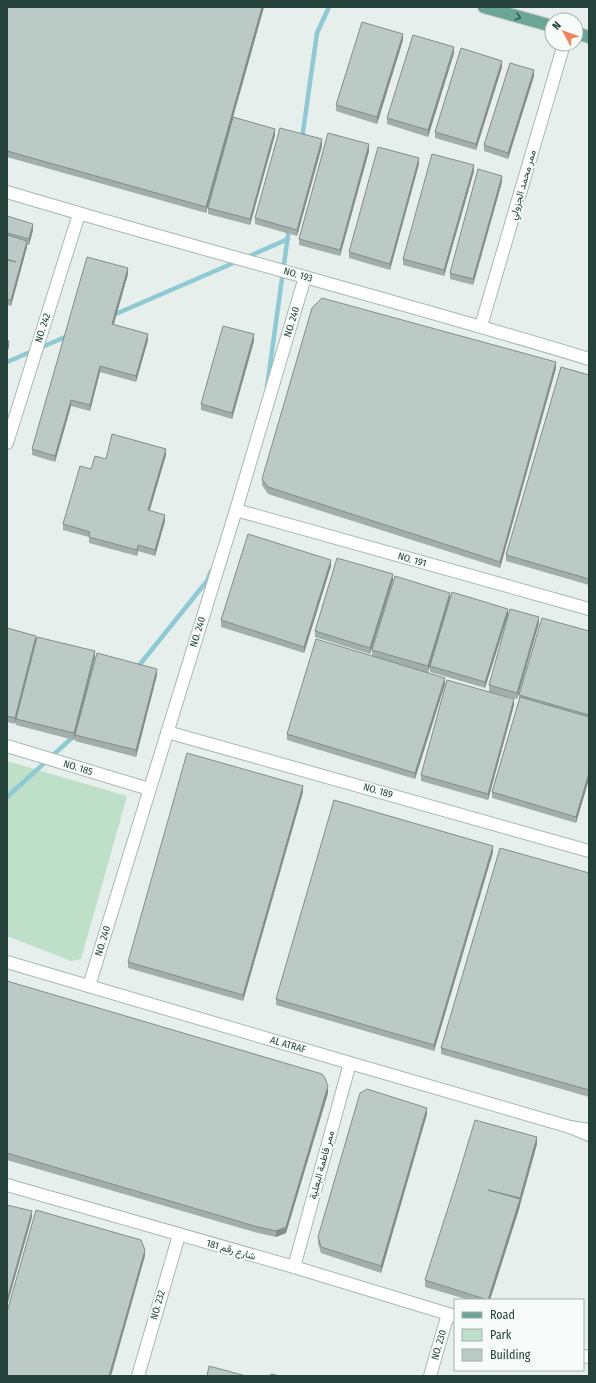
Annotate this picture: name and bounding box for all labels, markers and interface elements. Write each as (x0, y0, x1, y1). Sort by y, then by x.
one-way arrow (514, 12, 521, 21)
north arrow (544, 12, 584, 52)
text: N (550, 19, 564, 33)
street label: ممر محمد الجزولي (507, 149, 541, 222)
street label: NO. 193 (282, 265, 314, 285)
street label: NO. 240 (282, 305, 302, 339)
street label: NO. 242 (33, 311, 54, 344)
street label: NO. 191 (396, 550, 428, 570)
street label: NO. 240 (188, 615, 208, 649)
street label: NO. 185 (62, 758, 95, 778)
street label: NO. 189 (362, 781, 394, 801)
street label: NO. 240 (93, 924, 113, 958)
street label: AL ATRAF (269, 1034, 308, 1056)
street label: ممر فاطمة البعلية (307, 1129, 337, 1201)
street label: شارع رقم 181 (205, 1237, 257, 1263)
street label: NO. 232 (148, 1288, 168, 1321)
legend (454, 1299, 584, 1371)
text: Road (490, 1308, 515, 1322)
text: Park (490, 1328, 512, 1342)
street label: NO. 230 (429, 1329, 449, 1361)
text: Building (490, 1348, 531, 1362)

